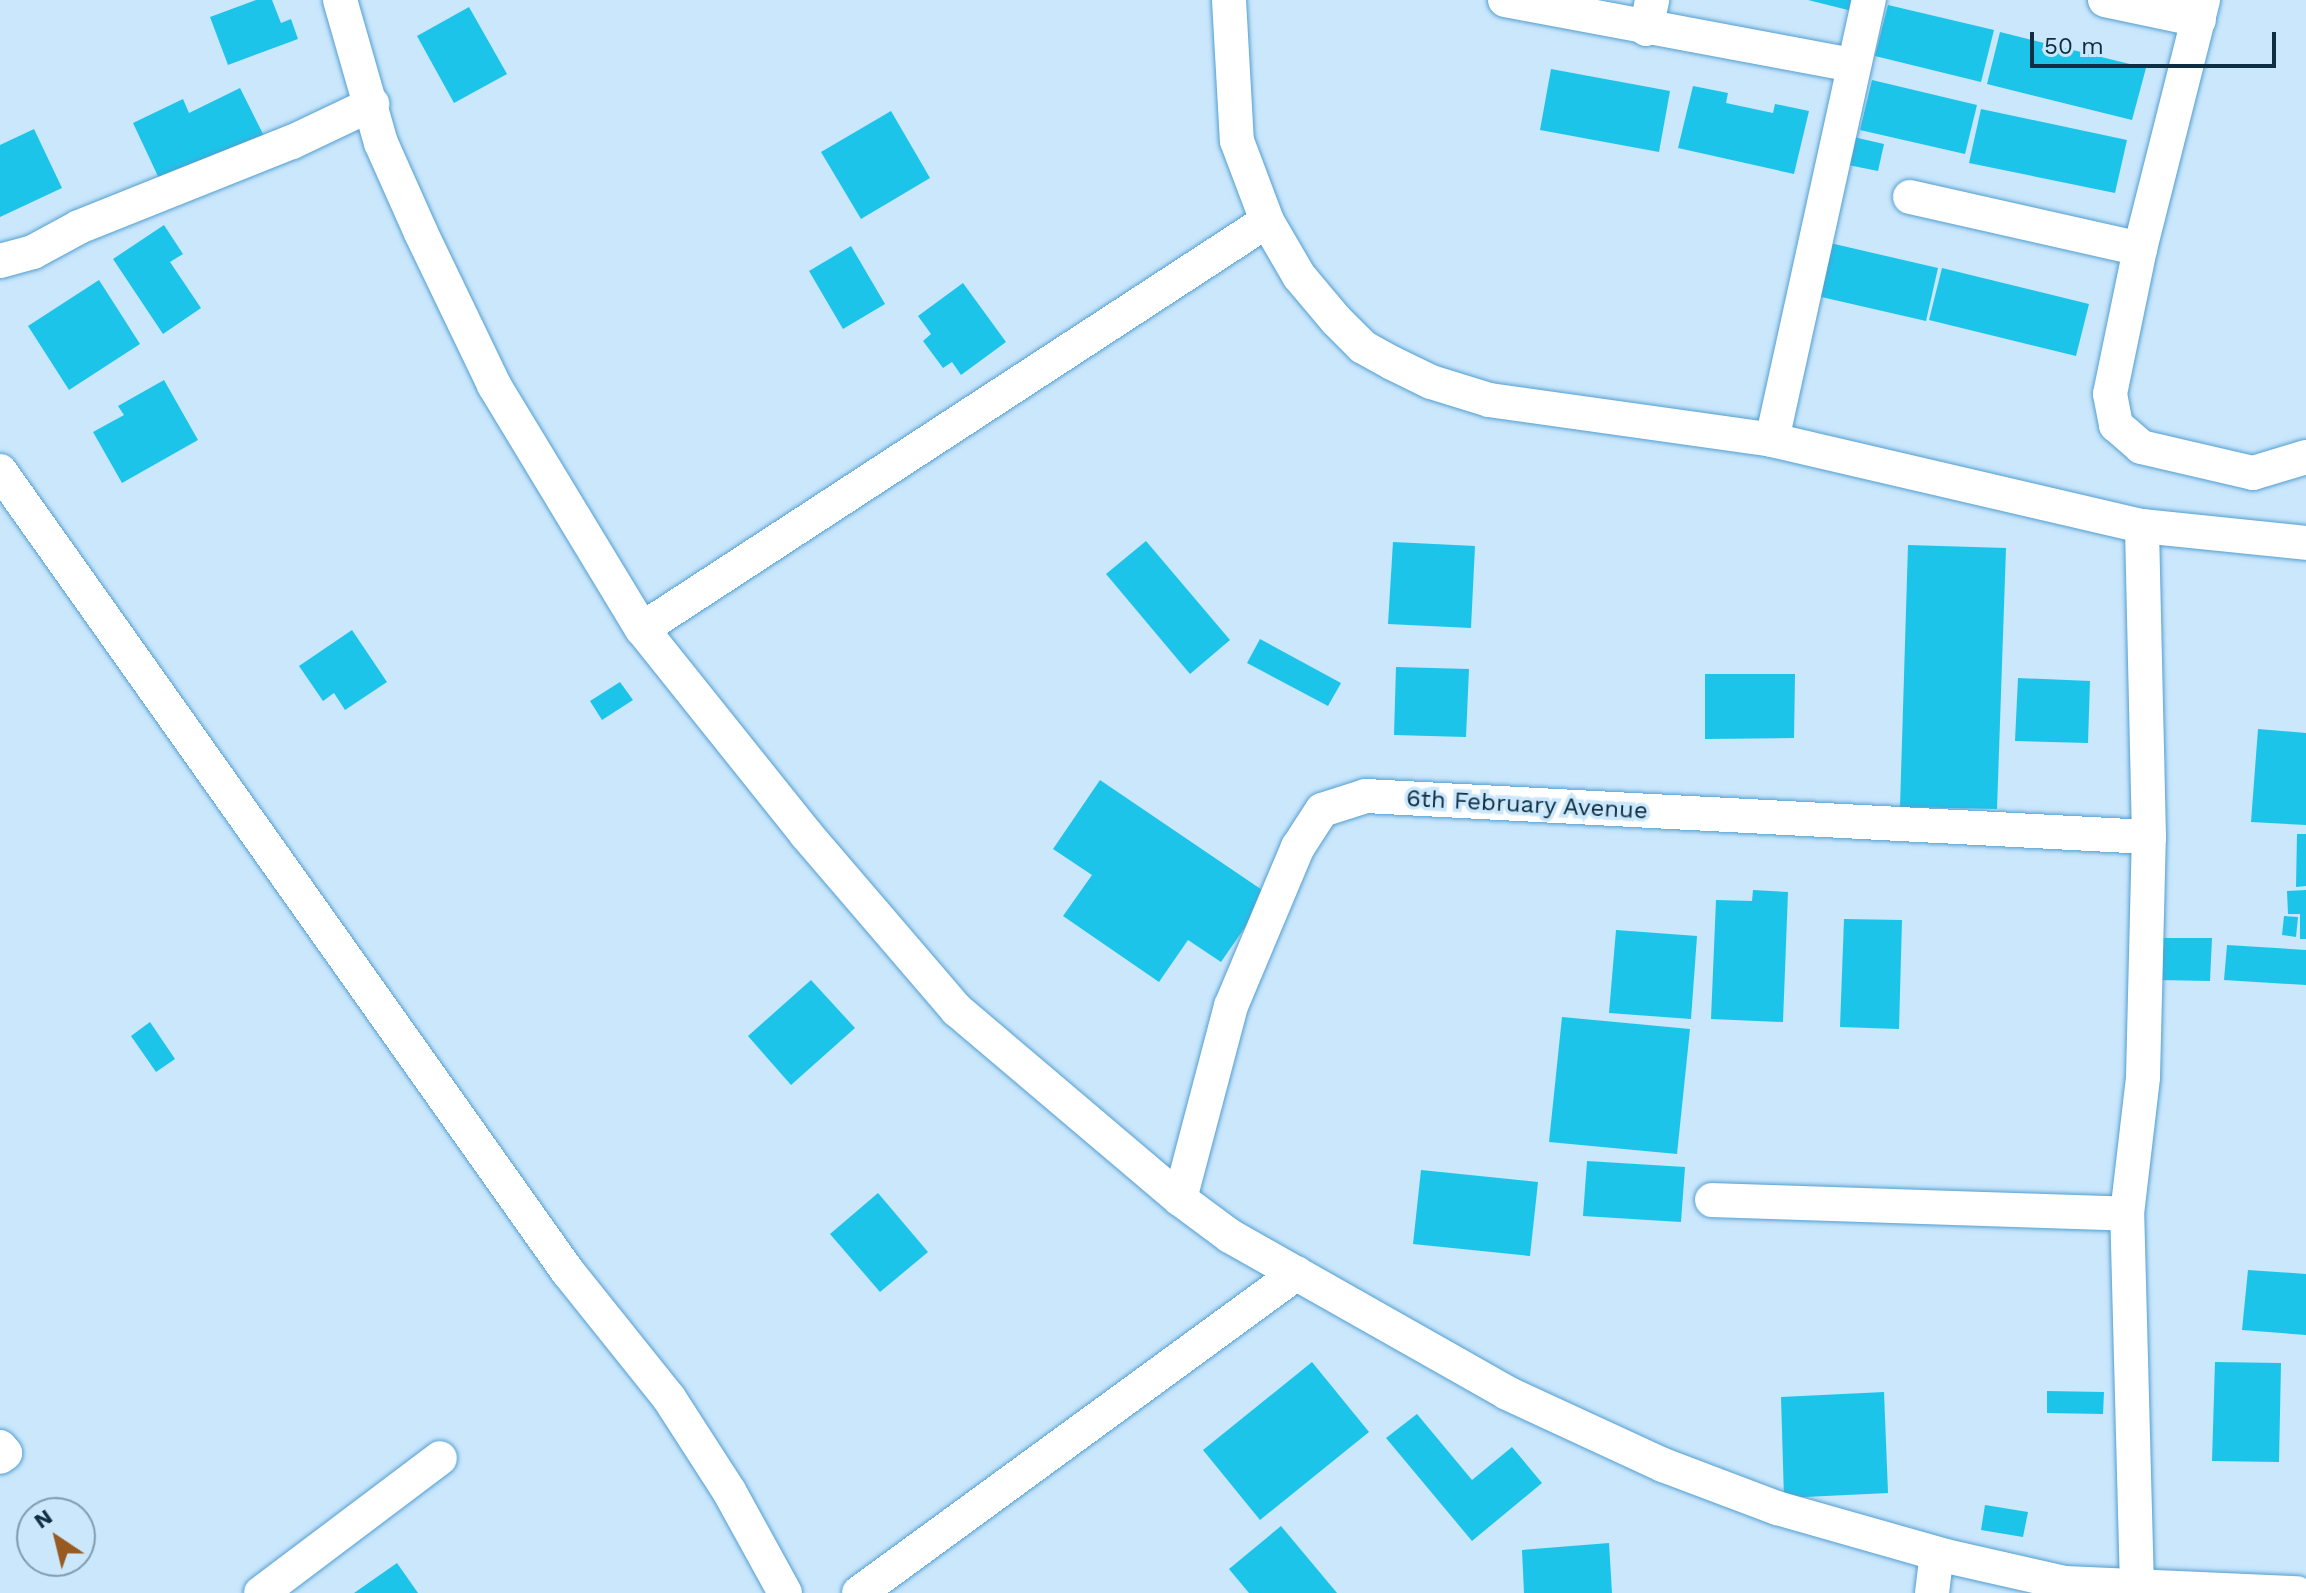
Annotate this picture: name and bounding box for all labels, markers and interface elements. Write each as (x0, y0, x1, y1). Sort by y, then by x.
scale bar (2034, 16, 2280, 66)
text: 50 m (2044, 32, 2104, 60)
street label: 6th February Avenue (1405, 784, 1649, 826)
north arrow (16, 1497, 96, 1577)
text: N (29, 1504, 57, 1533)

